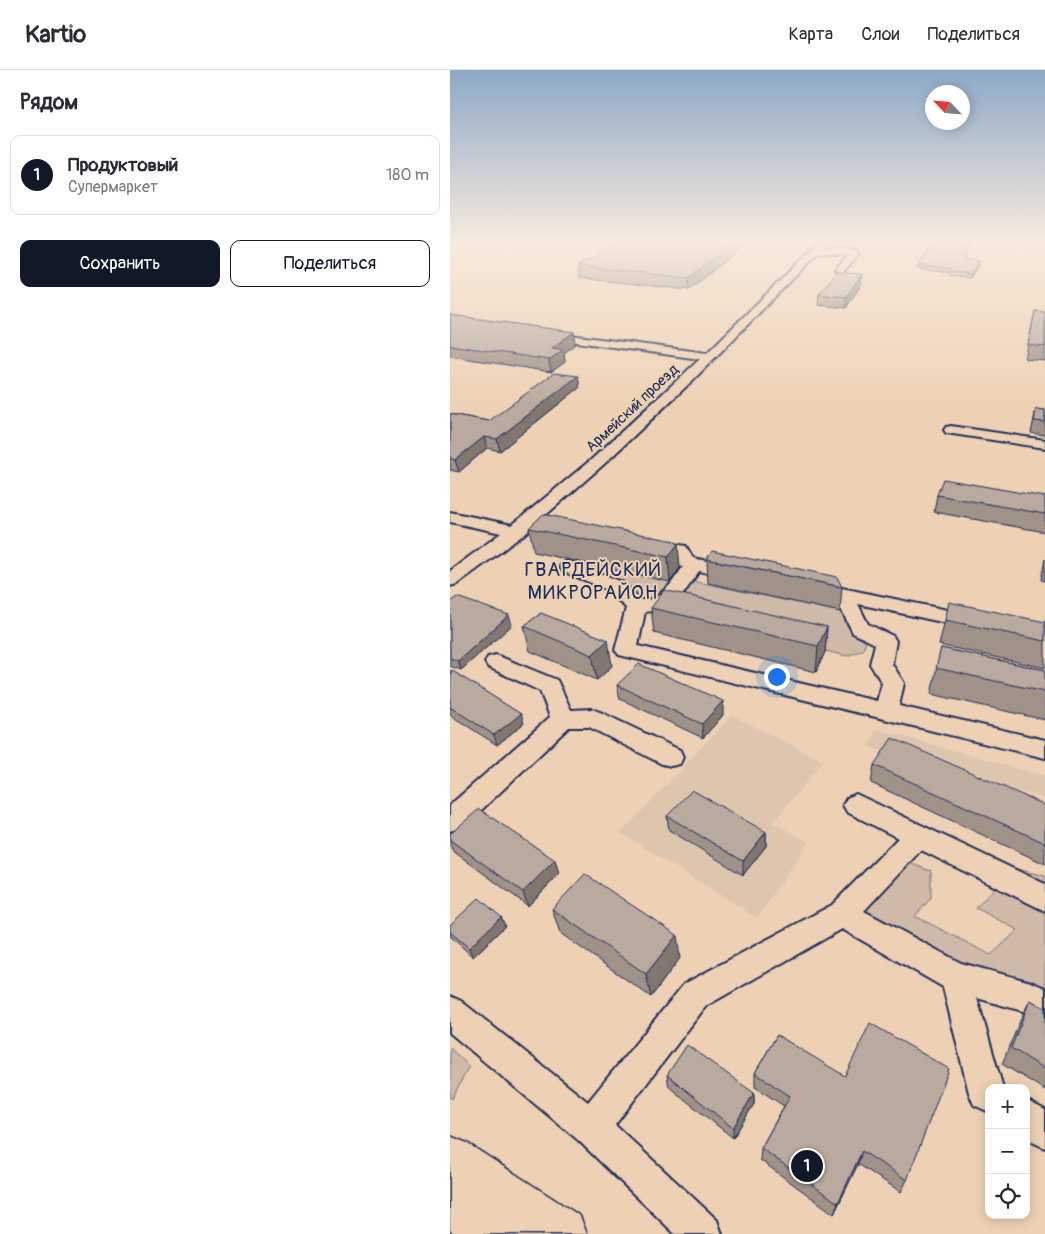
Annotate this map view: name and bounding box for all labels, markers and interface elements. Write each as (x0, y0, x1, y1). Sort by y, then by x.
text: Kartio (25, 20, 86, 49)
text: Карта (789, 23, 833, 46)
text: Слои (861, 23, 899, 46)
text: Поделиться (927, 23, 1020, 46)
north arrow (925, 85, 970, 130)
text: Рядом (20, 89, 78, 116)
text: Продуктовый (68, 153, 178, 177)
text: 1 (34, 165, 40, 185)
text: 180 m (386, 165, 429, 185)
text: Супермаркет (68, 177, 158, 197)
button: Сохранить (20, 240, 220, 287)
button: Поделиться (230, 240, 430, 287)
street label: Армейский проезд (582, 360, 683, 456)
district label: ГВАРДЕЙСКИЙ МИКРОРАЙОН (524, 557, 662, 605)
your location (764, 664, 790, 690)
map controls (985, 1084, 1030, 1219)
button: + (985, 1084, 1030, 1129)
button: − (985, 1129, 1030, 1174)
pin: 1 (791, 1147, 823, 1185)
button: locate (985, 1174, 1030, 1219)

